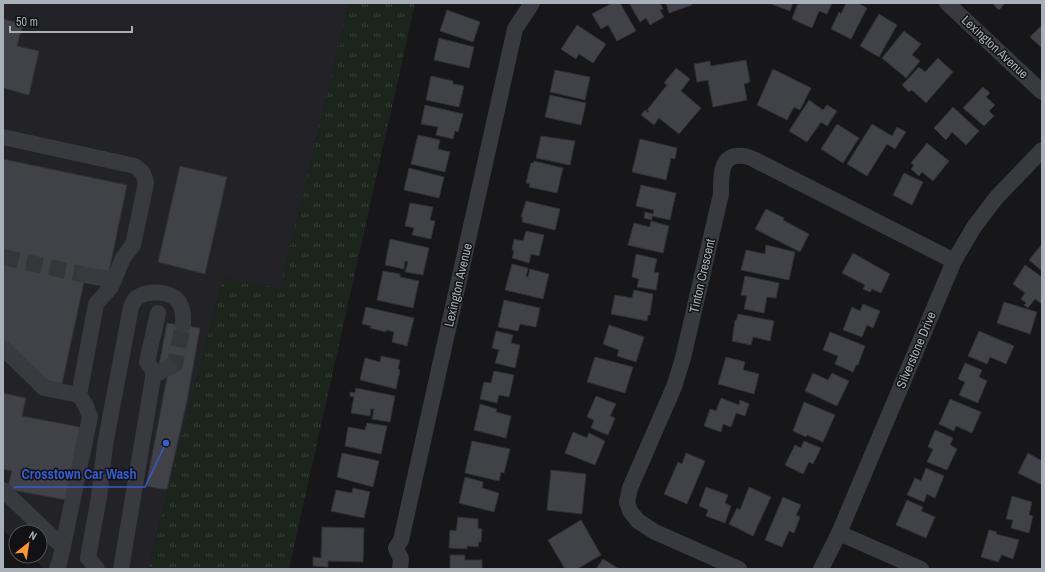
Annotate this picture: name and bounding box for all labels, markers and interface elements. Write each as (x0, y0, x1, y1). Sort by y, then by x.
scale bar (10, 8, 132, 34)
street label: Lexington Avenue (958, 12, 1032, 82)
text: 50 m (16, 14, 38, 30)
street label: Tinton Crescent (685, 237, 719, 315)
street label: Lexington Avenue (440, 242, 476, 328)
street label: Silverstone Drive (892, 309, 940, 391)
callout: Crosstown Car Wash (14, 461, 145, 487)
text: Crosstown Car Wash (21, 465, 137, 483)
north arrow (8, 524, 48, 564)
text: N (27, 528, 39, 543)

